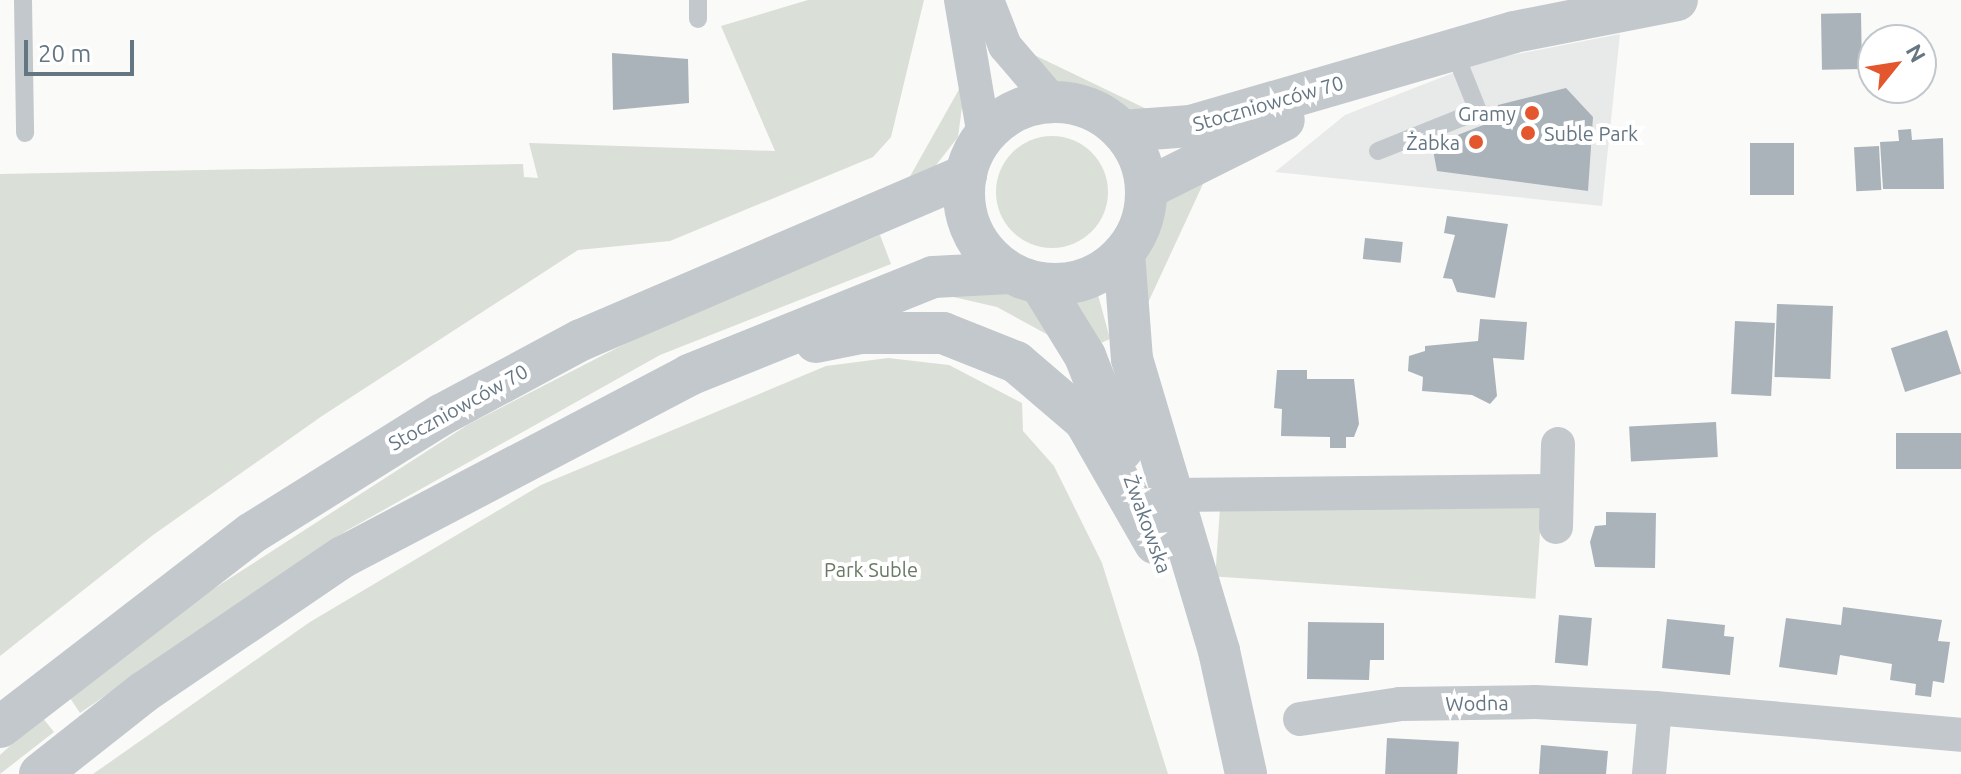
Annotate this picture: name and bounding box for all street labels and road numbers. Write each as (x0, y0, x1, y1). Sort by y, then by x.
street label: Stoczniowców 70 (1190, 70, 1346, 136)
street label: Stoczniowców 70 (384, 359, 532, 455)
street label: Żwakowska (1119, 472, 1177, 576)
street label: Wodna (1445, 690, 1509, 716)

